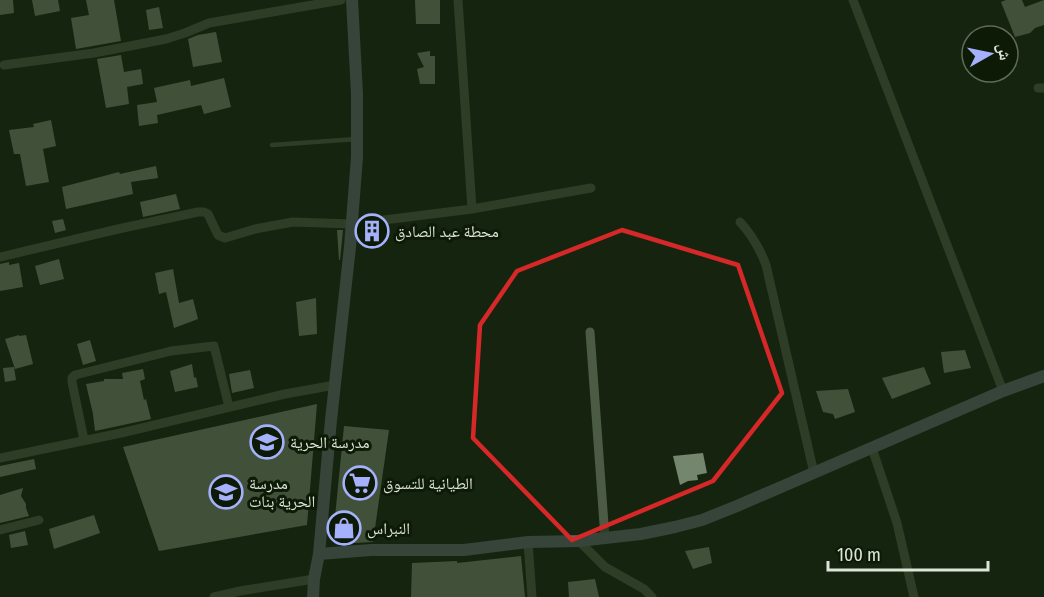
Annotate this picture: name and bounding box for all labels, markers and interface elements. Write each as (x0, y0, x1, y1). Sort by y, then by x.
north arrow (960, 24, 1020, 84)
text: ش (994, 42, 1015, 62)
building icon: محطة عبد الصادق (354, 213, 390, 249)
place label: محطة عبد الصادق (395, 222, 499, 242)
school or university icon: مدرسة الحرية (249, 424, 285, 460)
place label: مدرسة الحرية (290, 433, 370, 452)
supermarket icon: الطيانية للتسوق (342, 465, 378, 501)
school or university icon: مدرسة الحرية بنات (208, 474, 244, 510)
place label: مدرسة الحرية بنات (249, 474, 315, 511)
place label: الطيانية للتسوق (383, 474, 473, 494)
shop icon: النبراس (326, 510, 362, 546)
place label: النبراس (367, 519, 410, 539)
scale bar (828, 534, 988, 572)
text: 100 m (837, 544, 881, 566)

